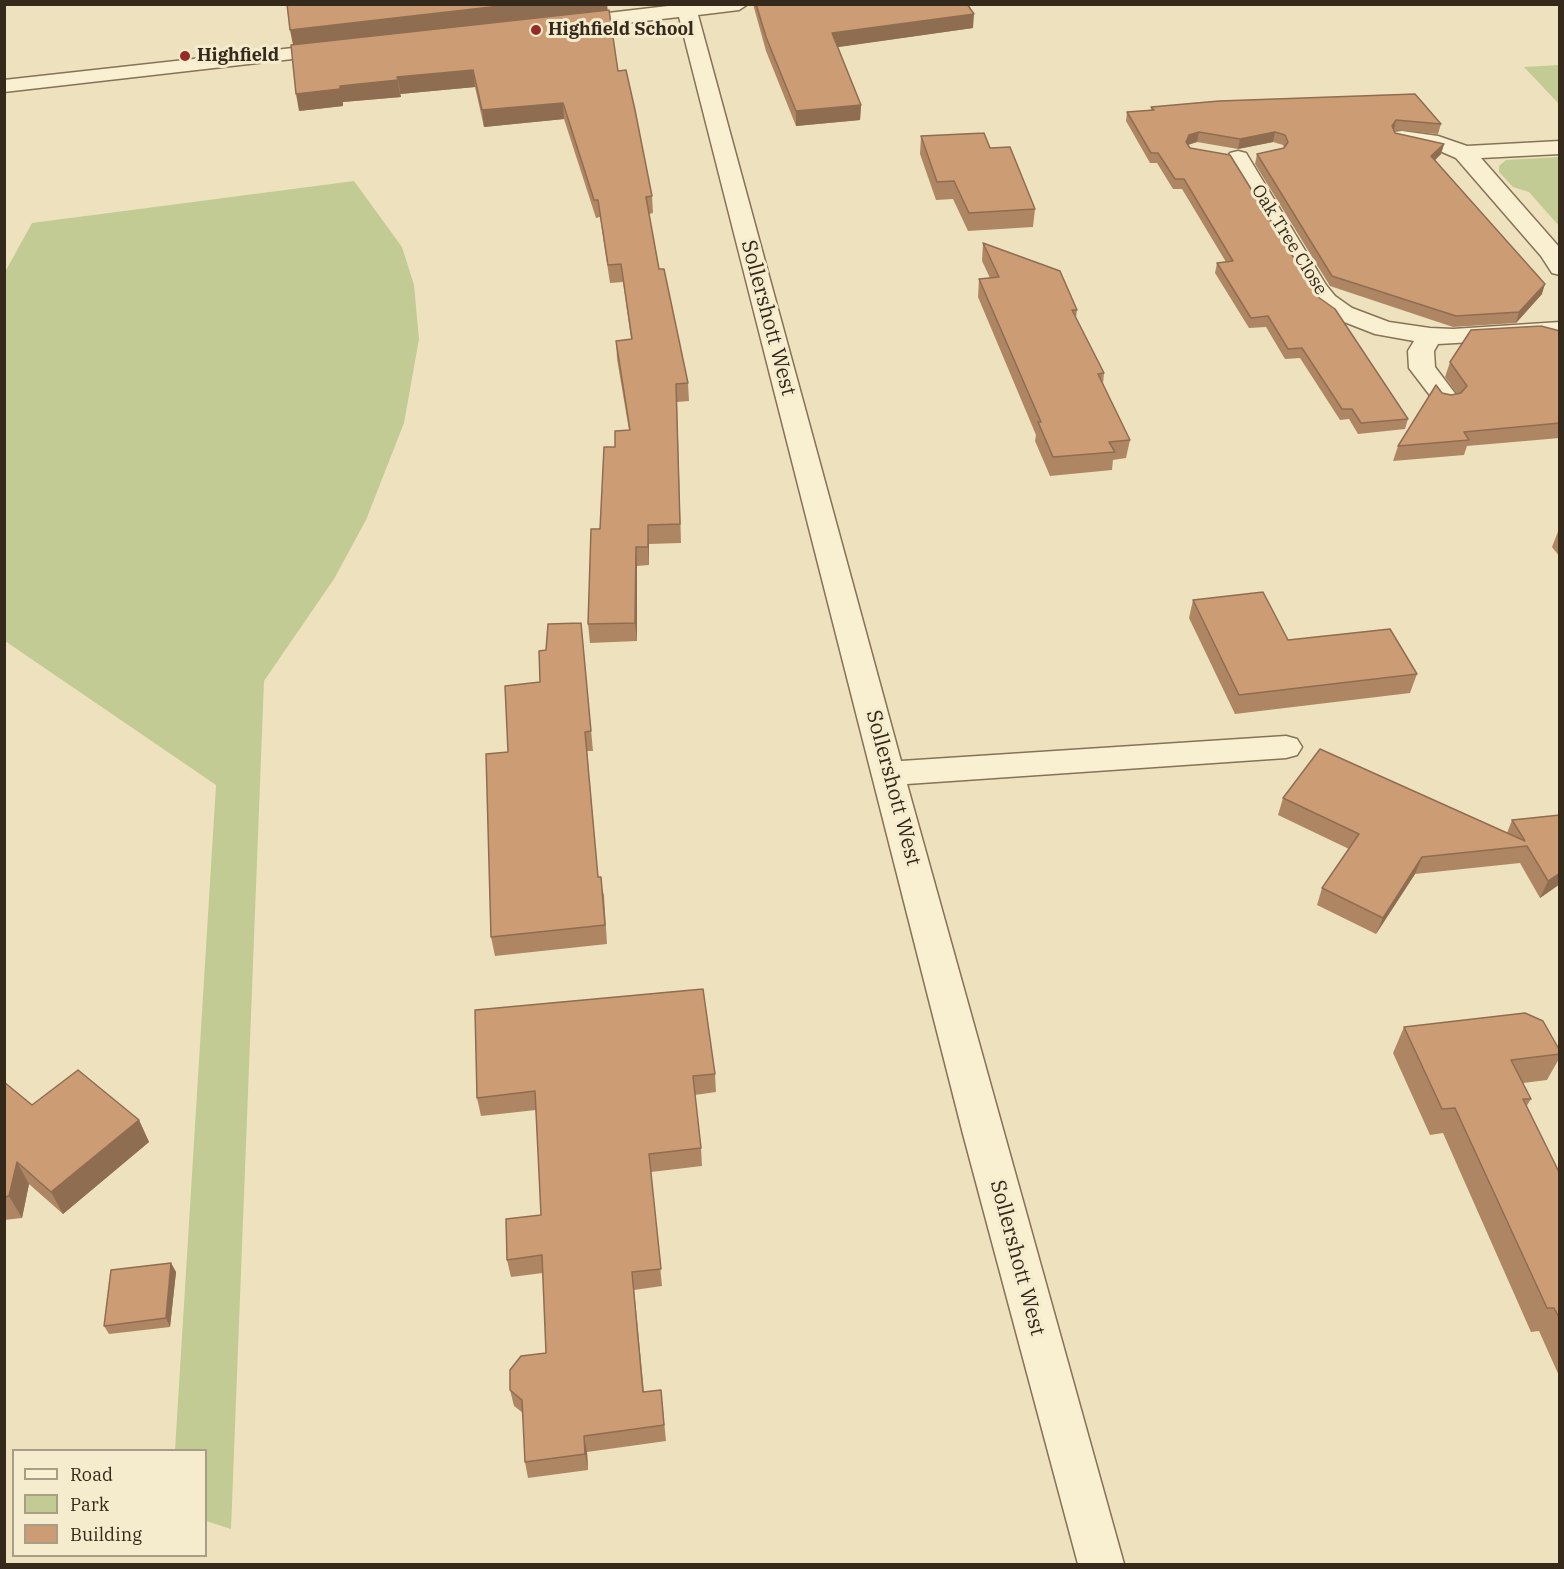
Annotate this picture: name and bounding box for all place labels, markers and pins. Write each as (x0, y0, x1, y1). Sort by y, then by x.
place label: Highfield School (548, 19, 694, 41)
marker: Highfield School (529, 23, 543, 37)
place label: Highfield (197, 45, 279, 67)
marker: Highfield (178, 49, 192, 63)

